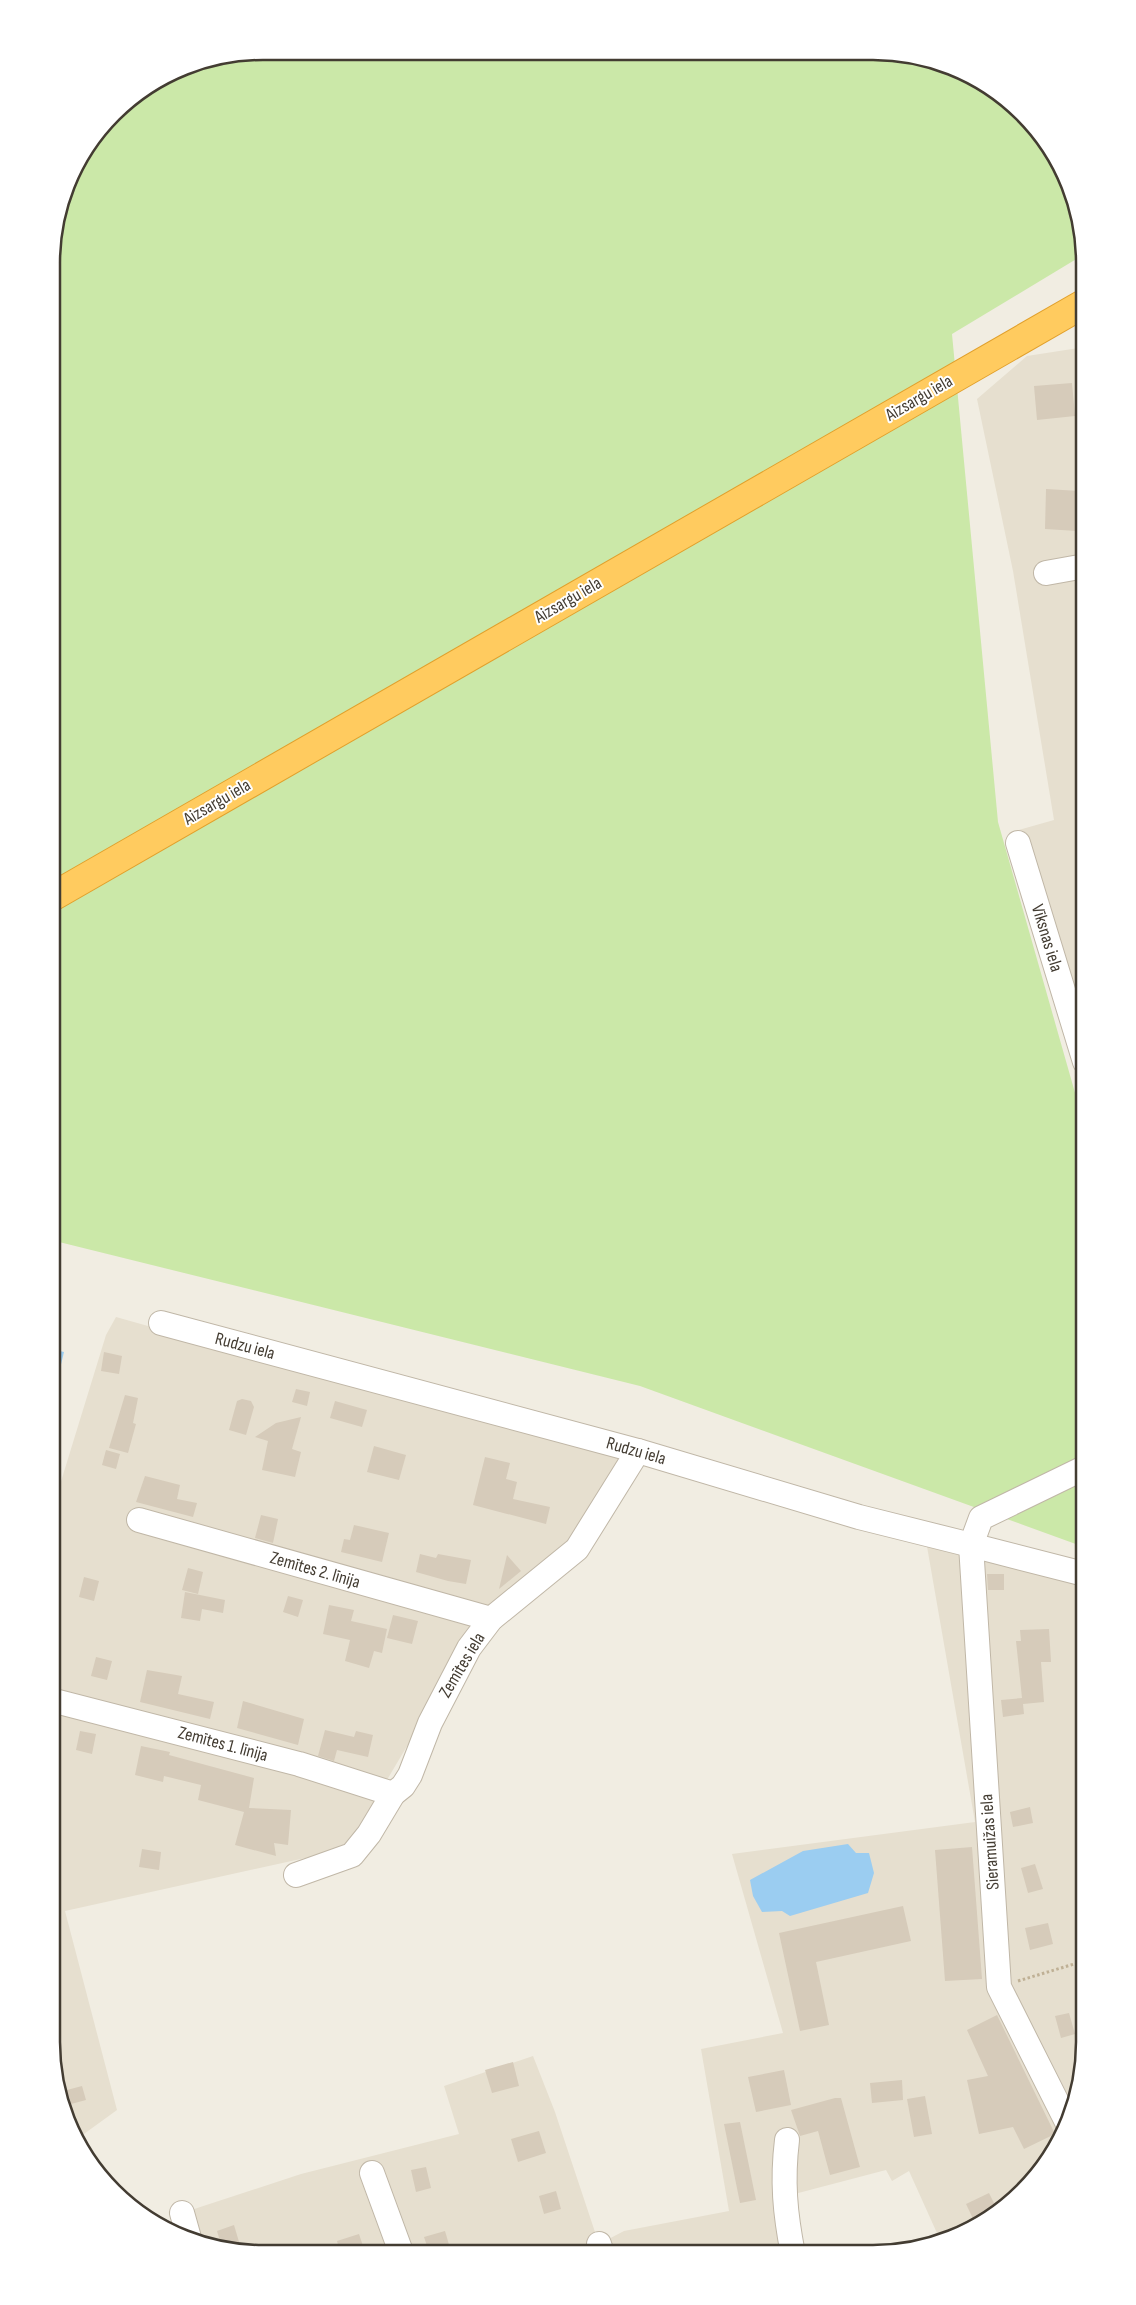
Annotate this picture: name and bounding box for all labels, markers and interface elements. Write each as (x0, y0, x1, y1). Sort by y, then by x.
street label: Aizsargu iela (881, 370, 956, 426)
street label: Aizsargu iela (530, 572, 605, 628)
street label: Aizsargu iela (179, 774, 254, 830)
street label: Vīksnas iela (1027, 902, 1067, 974)
street label: Rudzu iela (213, 1328, 277, 1364)
street label: Rudzu iela (604, 1432, 668, 1470)
street label: Zemītes 2. līnija (268, 1547, 363, 1593)
street label: Zemītes iela (434, 1629, 490, 1701)
street label: Zemītes 1. līnija (176, 1722, 270, 1766)
street label: Sieramuižas iela (976, 1793, 1004, 1891)

